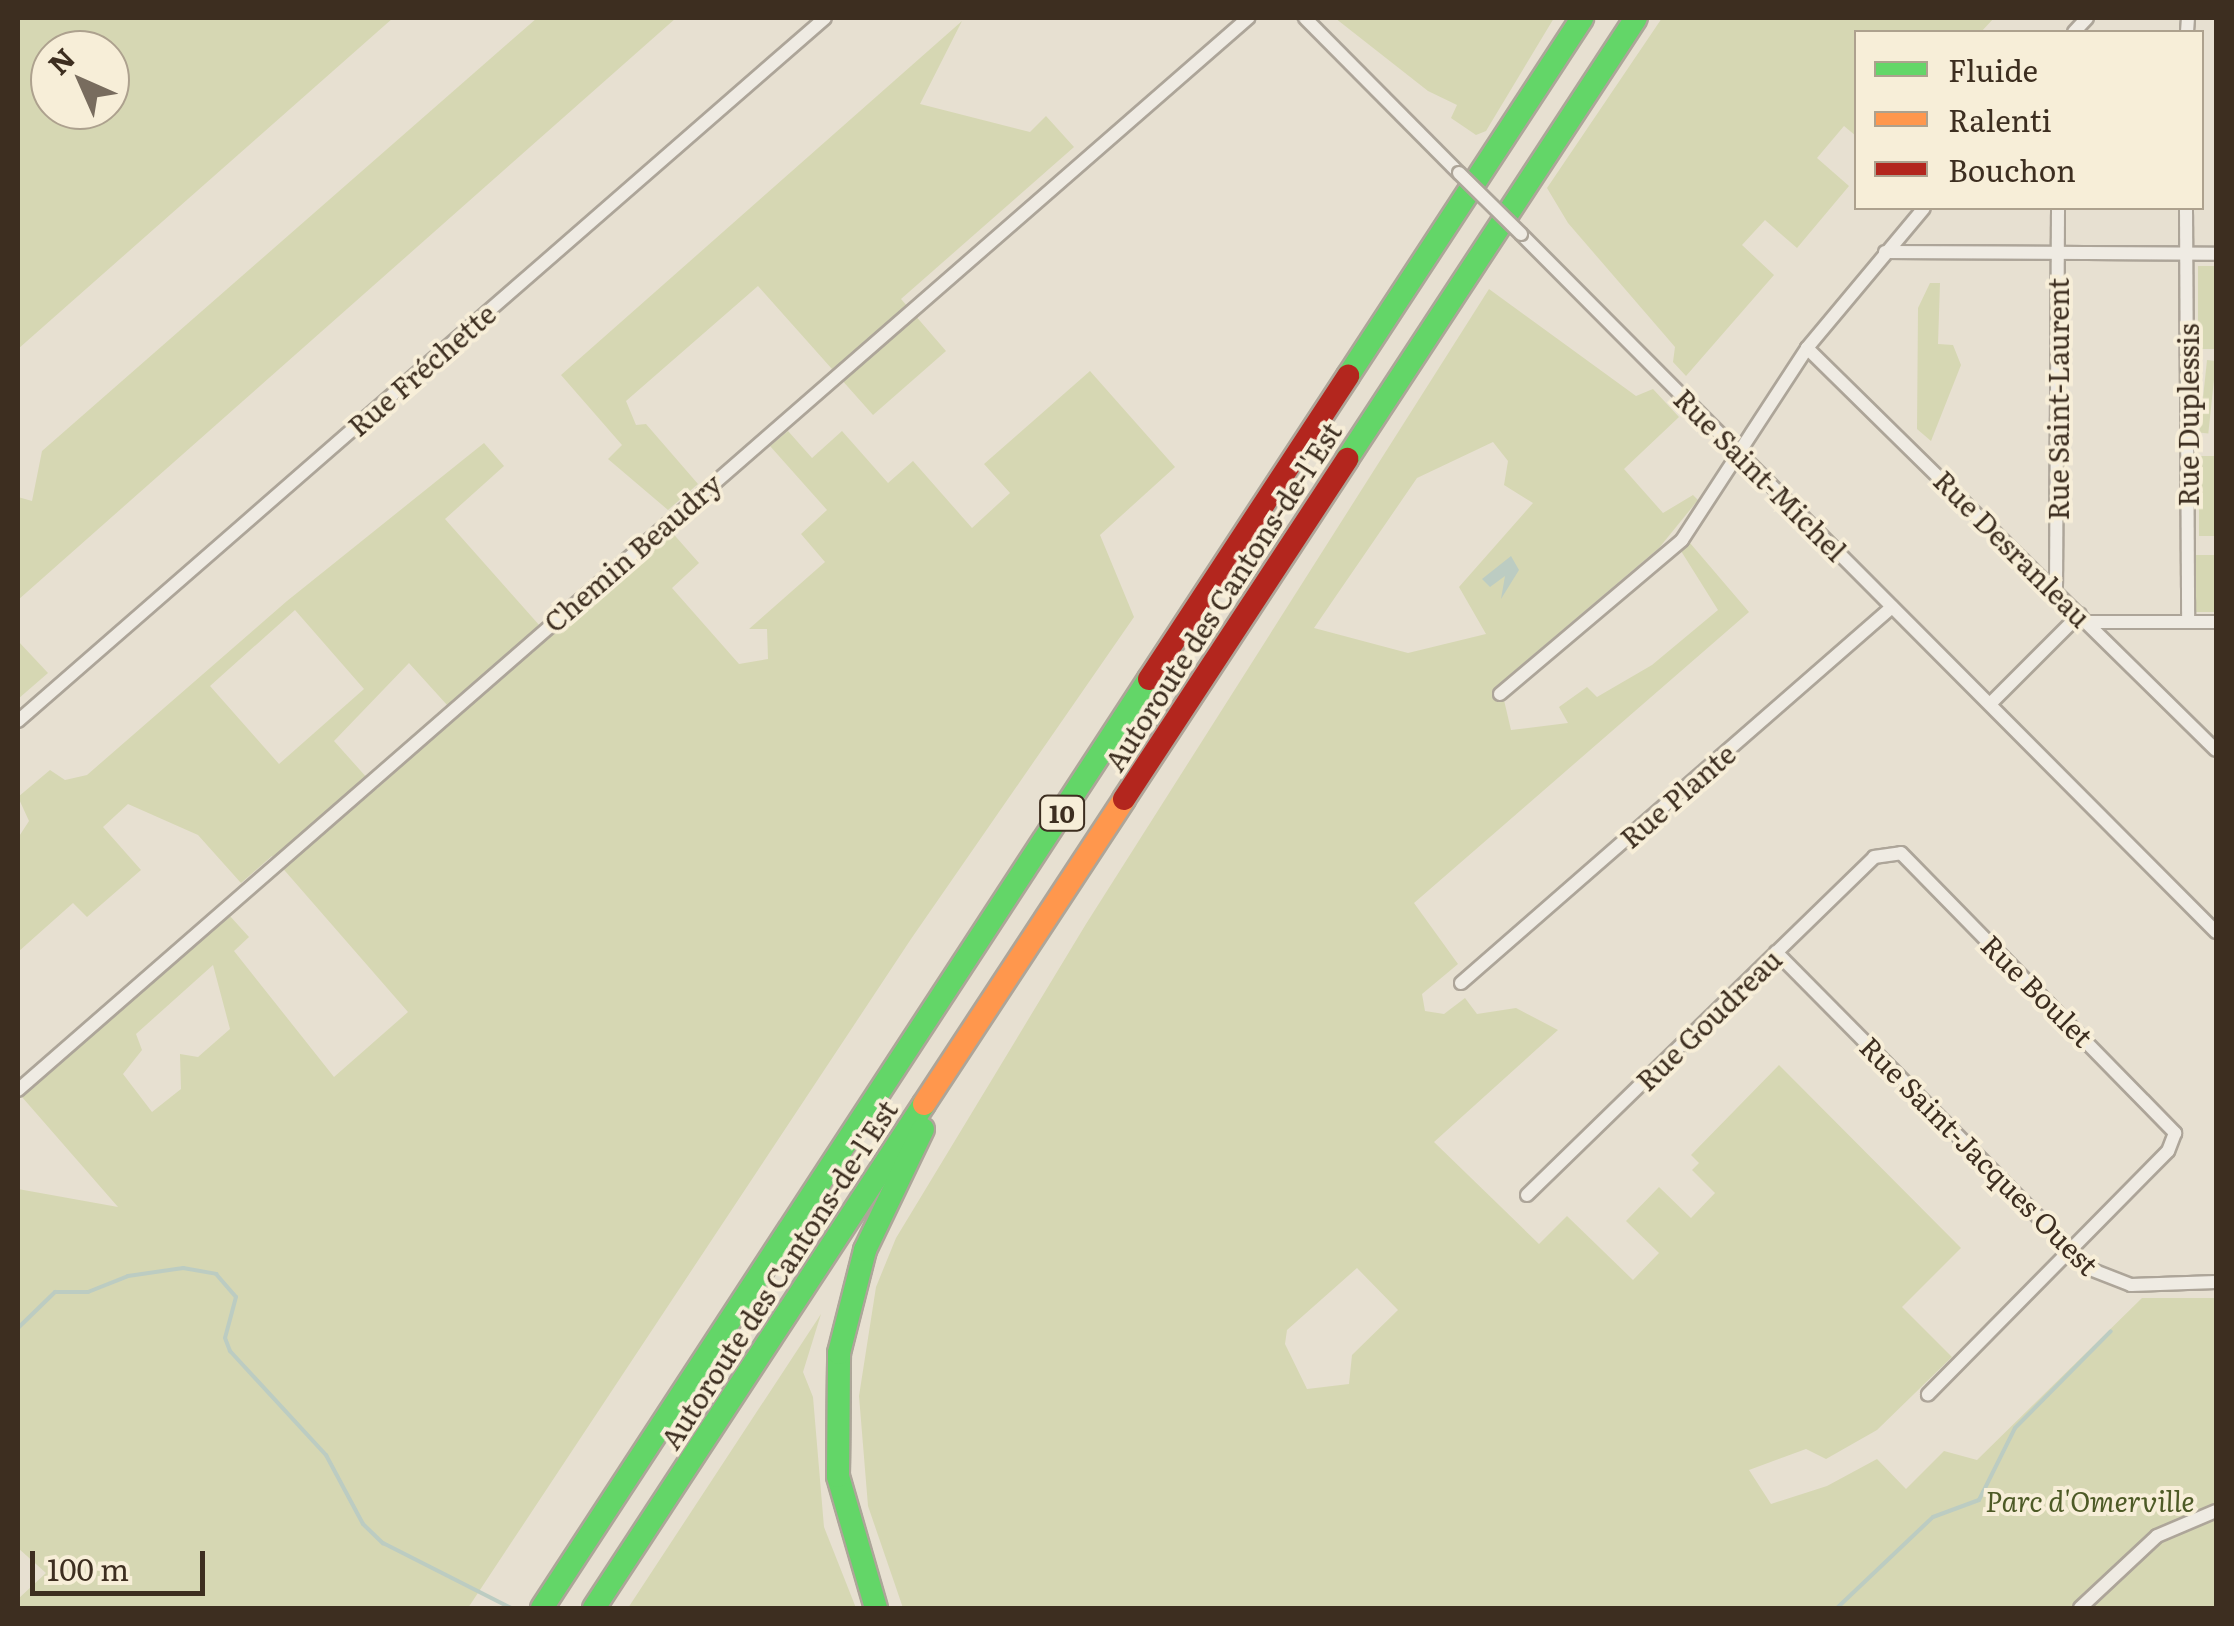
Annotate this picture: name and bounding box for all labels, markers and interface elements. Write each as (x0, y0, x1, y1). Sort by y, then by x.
north arrow (30, 30, 130, 130)
legend (1854, 30, 2204, 210)
text: N (37, 37, 83, 83)
text: Fluide (1948, 47, 2038, 91)
text: Ralenti (1948, 97, 2052, 141)
text: Bouchon (1948, 147, 2076, 191)
street label: Rue Saint-Laurent (2040, 278, 2074, 520)
street label: Rue Fréchette (340, 296, 502, 442)
street label: Rue Duplessis (2170, 323, 2204, 507)
street label: Rue Saint-Michel (1668, 381, 1854, 567)
street label: Autoroute des Cantons-de-l'Est (1097, 415, 1347, 777)
street label: Rue Desranleau (1928, 463, 2098, 633)
street label: Chemin Beaudry (536, 466, 728, 638)
street label: Rue Plante (1613, 736, 1741, 854)
road number: 10 (1037, 793, 1087, 833)
street label: Rue Boulet (1975, 927, 2101, 1053)
street label: Rue Goudreau (1628, 941, 1788, 1097)
street label: Rue Saint-Jacques Ouest (1854, 1029, 2106, 1281)
street label: Autoroute des Cantons-de-l'Est (653, 1093, 903, 1455)
park label: Parc d'Omerville (1985, 1483, 2195, 1517)
scale bar (35, 1531, 210, 1593)
text: 100 m (47, 1546, 129, 1590)

